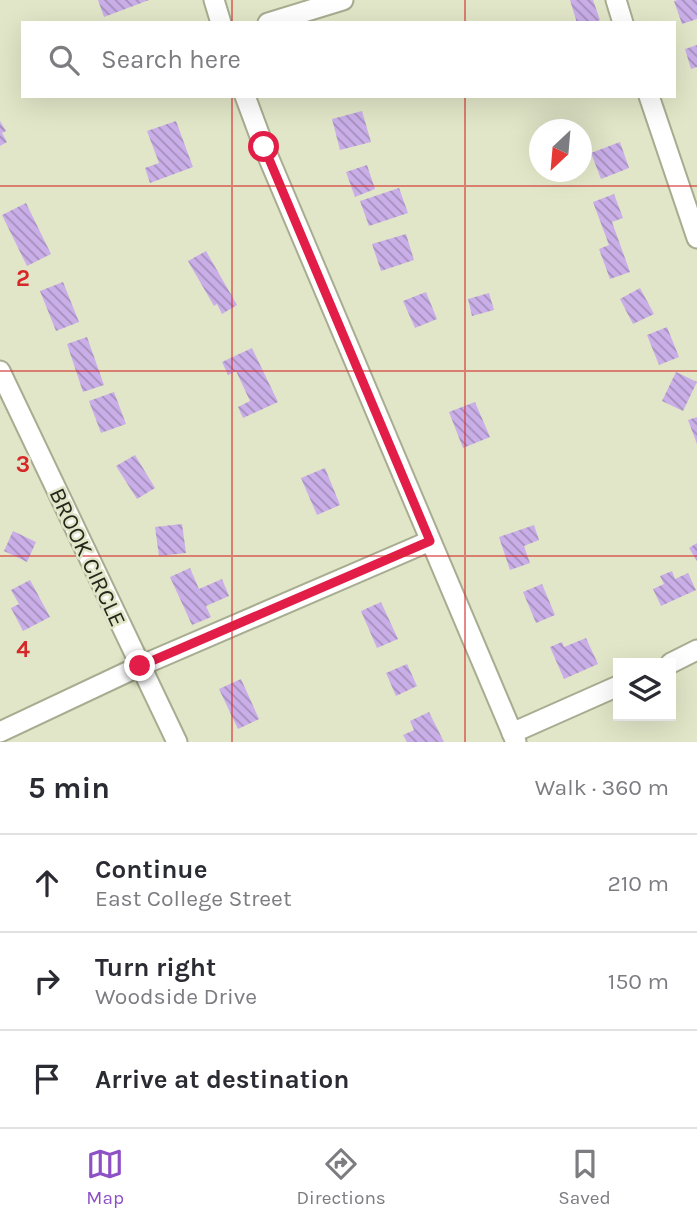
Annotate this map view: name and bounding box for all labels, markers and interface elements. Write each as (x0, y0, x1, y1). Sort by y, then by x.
search box (21, 21, 676, 98)
icon: search (45, 41, 83, 79)
text: Search here (101, 44, 241, 75)
north arrow (529, 119, 592, 182)
route start (248, 131, 279, 162)
text: 2 (16, 265, 30, 292)
text: 3 (16, 451, 30, 478)
street label: BROOK CIRCLE (44, 484, 131, 631)
text: 4 (16, 636, 30, 663)
route end (124, 650, 155, 681)
map controls (613, 658, 676, 721)
button: layers (613, 658, 676, 721)
text: 5 min (28, 770, 110, 806)
text: Walk · 360 m (535, 774, 669, 801)
text: Continue (95, 854, 207, 885)
icon: ahead (28, 864, 66, 902)
text: 210 m (607, 870, 669, 897)
text: East College Street (95, 885, 292, 912)
text: Turn right (95, 952, 216, 983)
icon: right (28, 962, 66, 1000)
text: 150 m (608, 968, 669, 995)
text: Woodside Drive (95, 983, 257, 1010)
icon: arrive (28, 1060, 66, 1098)
text: Arrive at destination (95, 1064, 349, 1095)
tab: Map (86, 1145, 124, 1209)
tab: Directions (297, 1145, 386, 1209)
tab: Saved (558, 1145, 611, 1209)

